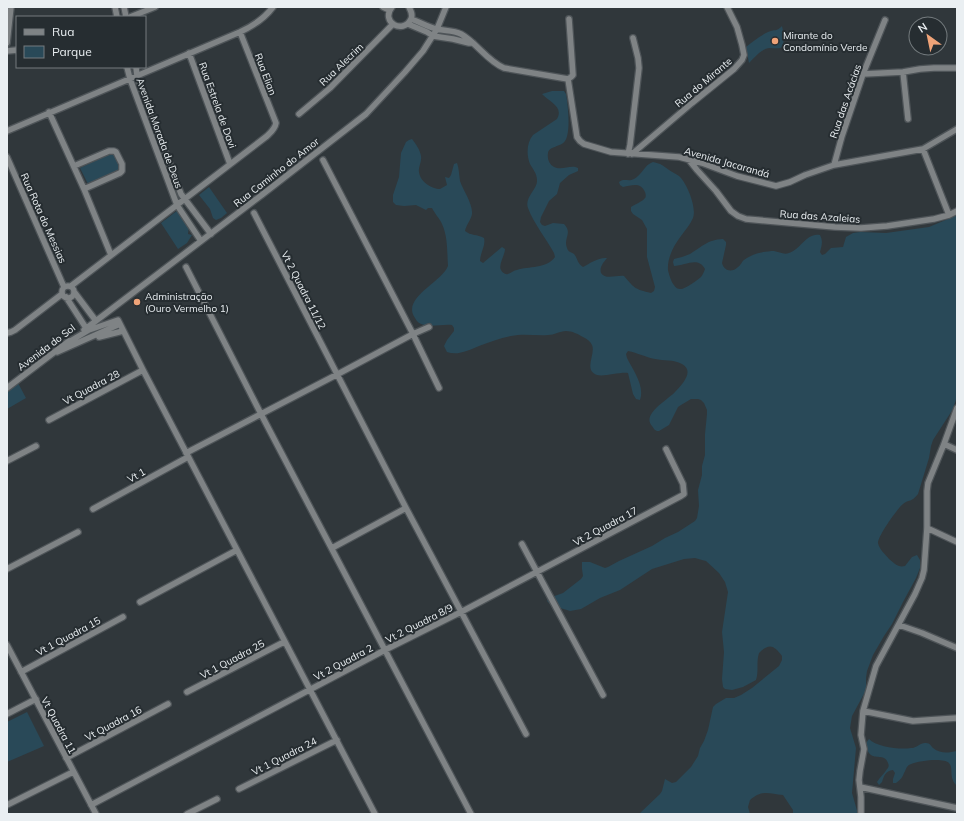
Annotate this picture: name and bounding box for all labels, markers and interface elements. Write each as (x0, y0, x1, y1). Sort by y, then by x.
legend (16, 16, 146, 68)
north arrow (908, 16, 948, 56)
text: N (915, 19, 930, 36)
text: Rua (52, 24, 74, 39)
place label: Mirante do Condomínio Verde (783, 29, 867, 54)
marker: Mirante do Condomínio Verde (770, 36, 780, 46)
street label: Rua Alecrim (317, 40, 366, 89)
text: Parque (52, 44, 92, 59)
street label: Rua Elian (252, 51, 279, 97)
street label: Rua do Mirante (672, 55, 735, 110)
street label: Rua Estrela de Davi (196, 60, 239, 150)
street label: Rua das Acácias (827, 62, 864, 140)
street label: Avenida Morada de Deus (133, 76, 186, 190)
street label: Rua Caminho do Amor (231, 135, 322, 210)
street label: Avenida Jacarandá (683, 144, 771, 181)
street label: Rua Rota do Messias (18, 171, 69, 265)
street label: Rua das Azaleias (779, 207, 861, 226)
street label: Vt 2 Quadra 11/12 (278, 249, 329, 332)
place label: Administração (Ouro Vermelho 1) (145, 290, 229, 315)
marker: Administração (Ouro Vermelho 1) (132, 297, 142, 307)
street label: Avenida do Sol (15, 321, 78, 373)
street label: Vt Quadra 28 (61, 367, 122, 408)
street label: Vt 1 (125, 465, 148, 486)
street label: Vt 2 Quadra 17 (571, 504, 640, 549)
street label: Vt 2 Quadra 8/9 (383, 601, 455, 646)
street label: Vt 1 Quadra 15 (34, 614, 103, 659)
street label: Vt 1 Quadra 25 (198, 637, 267, 682)
street label: Vt 2 Quadra 2 (311, 641, 375, 684)
street label: Vt Quadra 11 (38, 695, 79, 756)
street label: Vt Quadra 16 (83, 703, 144, 744)
street label: Vt 1 Quadra 24 (250, 734, 319, 778)

